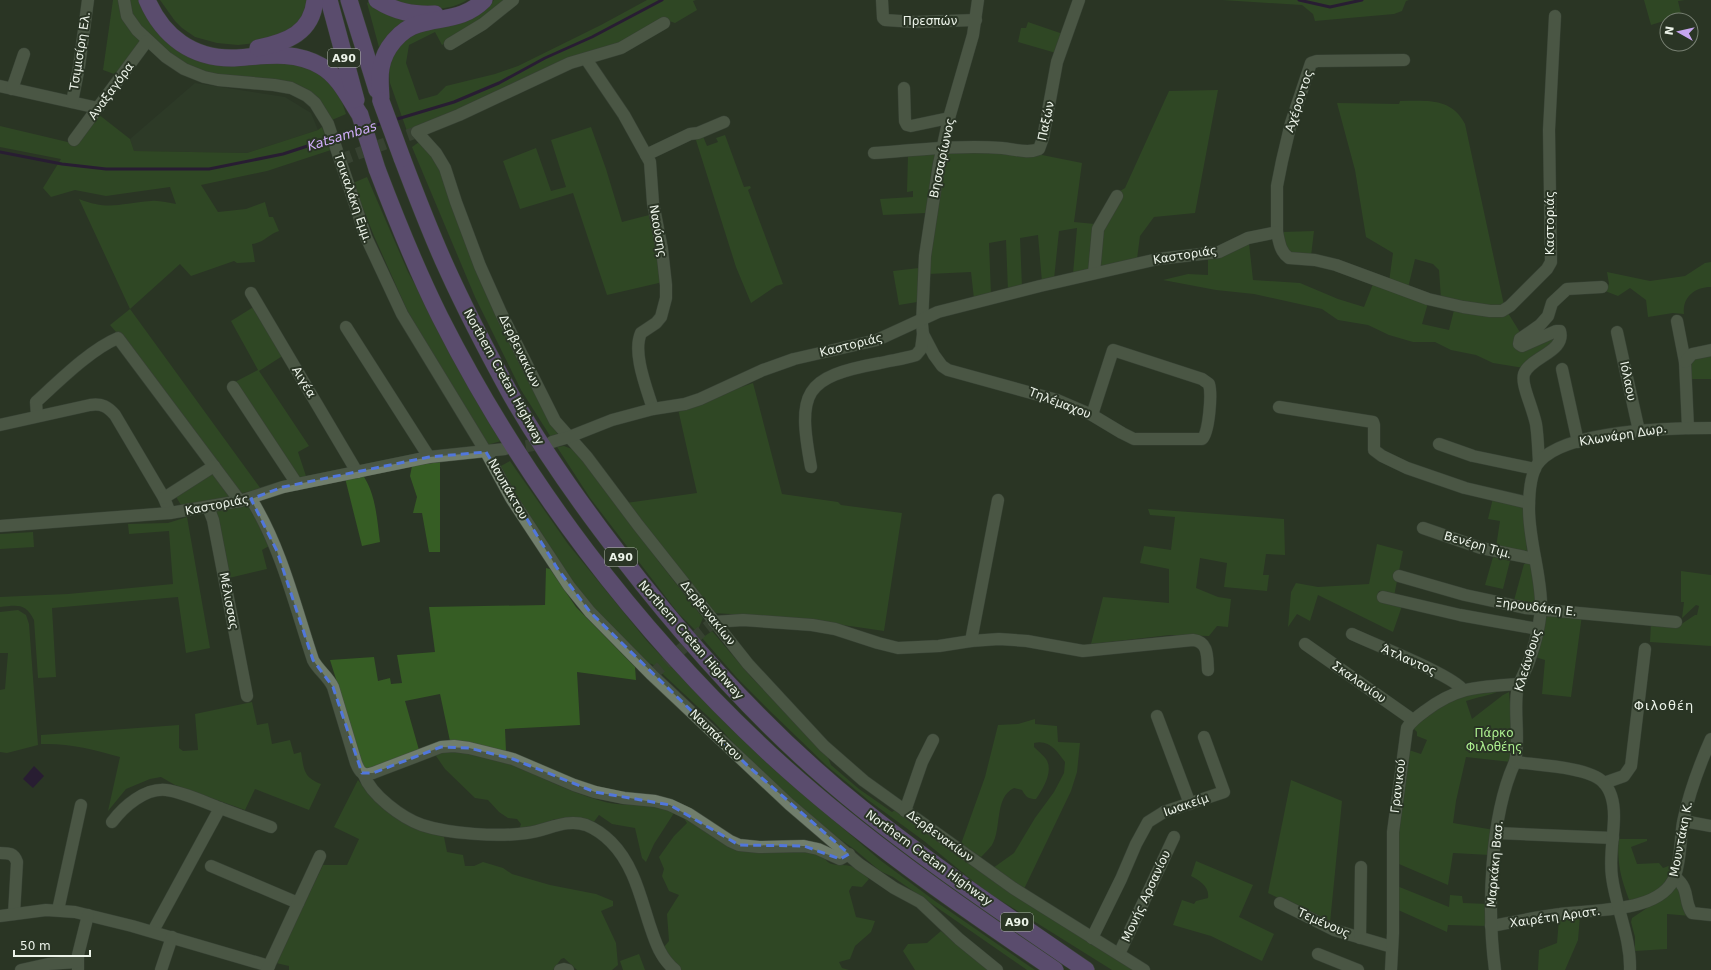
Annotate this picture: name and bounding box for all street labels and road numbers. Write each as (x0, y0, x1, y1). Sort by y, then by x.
street label: Τσιμισίρη Ελ. (67, 10, 93, 93)
street label: Πρεσπών (903, 14, 958, 28)
road number: Α90 (328, 49, 360, 67)
street label: Αναξαγόρα (86, 60, 137, 122)
street label: Αχέροντος (1282, 68, 1316, 134)
street label: Παξών (1035, 100, 1057, 142)
street label: Βησσαρίωνος (927, 117, 957, 199)
street label: Τσικαλάκη Εμμ. (331, 150, 375, 245)
street label: Καστοριάς (1543, 191, 1557, 255)
street label: Ναούσης (646, 203, 670, 259)
street label: Καστοριάς (1152, 243, 1218, 267)
street label: Northern Cretan Highway (461, 307, 547, 447)
street label: Δερβενακίων (496, 312, 544, 390)
street label: Καστοριάς (818, 330, 884, 360)
street label: Ιόλαου (1617, 360, 1639, 402)
street label: Αιγέα (289, 364, 319, 400)
street label: Τηλέμαχου (1026, 384, 1093, 421)
street label: Κλωνάρη Δωρ. (1578, 421, 1668, 449)
street label: Ναυπάκτου (485, 456, 531, 522)
street label: Καστοριάς (184, 492, 250, 518)
street label: Βενέρη Τιμ. (1443, 529, 1513, 561)
road number: Α90 (605, 548, 637, 566)
street label: Μέλισσας (217, 571, 241, 631)
street label: Northern Cretan Highway (636, 578, 746, 702)
street label: Δερβενακίων (678, 578, 738, 648)
street label: Ξηρουδάκη Ε. (1494, 595, 1578, 619)
street label: Κλεάνθους (1512, 627, 1544, 693)
street label: Άτλαντος (1379, 642, 1439, 678)
street label: Σκαλανίου (1329, 658, 1389, 706)
street label: Ναυπάκτου (687, 707, 745, 764)
street label: Γρανικού (1388, 758, 1408, 814)
street label: Ιωακείμ (1162, 791, 1211, 819)
street label: Μουντάκη Κ. (1667, 800, 1695, 878)
street label: Northern Cretan Highway (863, 807, 995, 909)
street label: Δερβενακίων (904, 807, 976, 865)
street label: Μαρκάκη Βασ. (1484, 820, 1506, 908)
street label: Μονής Αρσανίου (1119, 848, 1173, 944)
street label: Χαιρέτη Αριστ. (1509, 904, 1601, 930)
street label: Τεμένους (1295, 905, 1352, 941)
road number: Α90 (1001, 913, 1033, 931)

